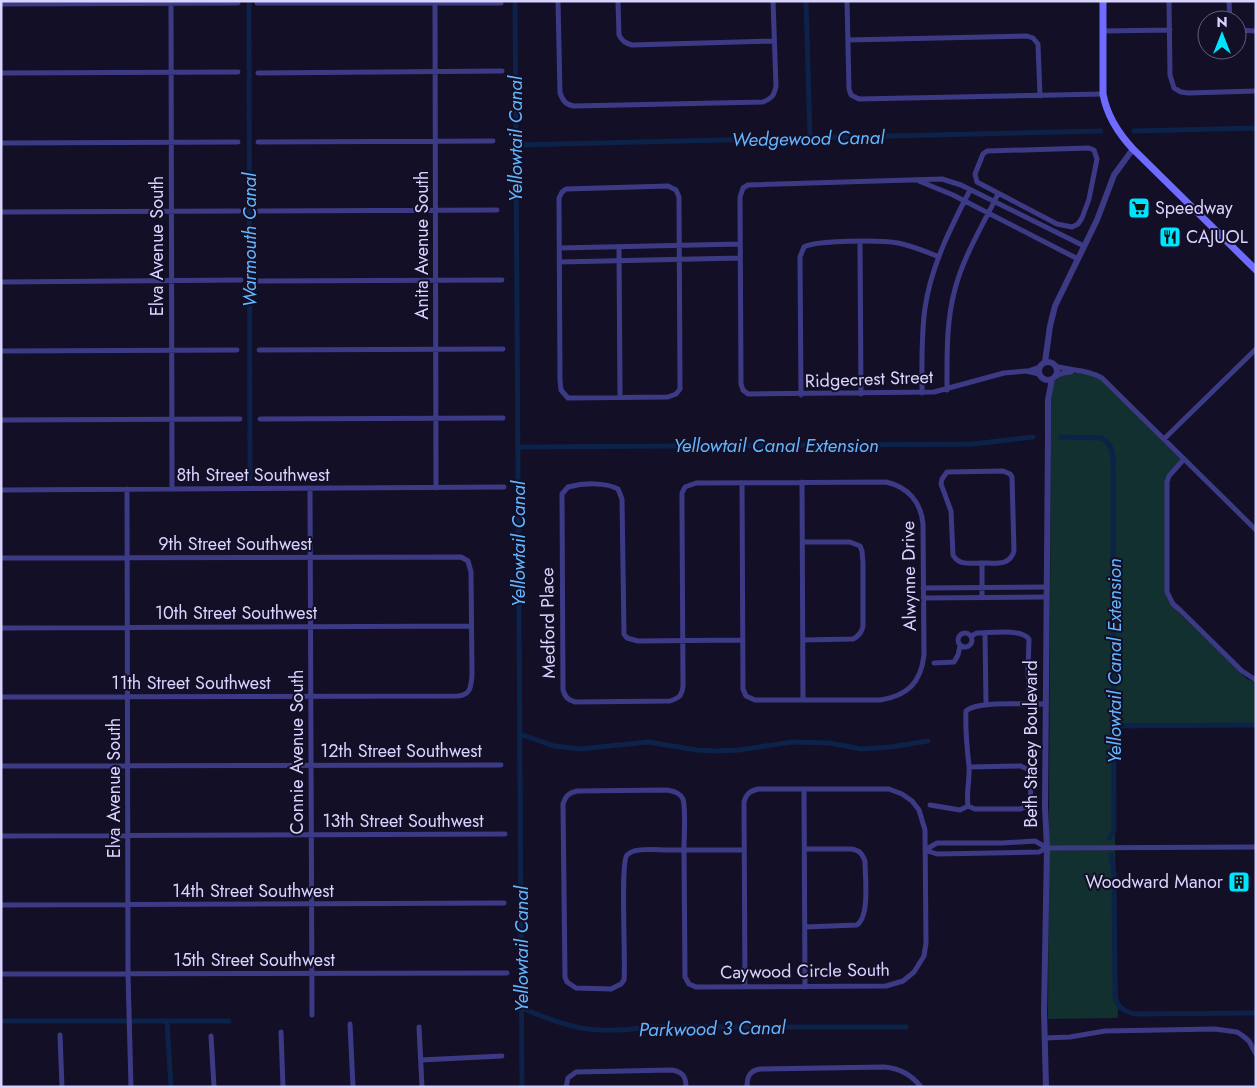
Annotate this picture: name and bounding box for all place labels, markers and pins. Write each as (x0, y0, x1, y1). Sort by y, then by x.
place label: Speedway (1155, 195, 1233, 221)
supermarket icon: Speedway (1127, 196, 1151, 220)
place label: CAJUOL (1186, 224, 1248, 250)
restaurant icon: CAJUOL (1158, 225, 1182, 249)
place label: Woodward Manor (1085, 869, 1224, 895)
building icon: Woodward Manor (1227, 870, 1251, 894)

